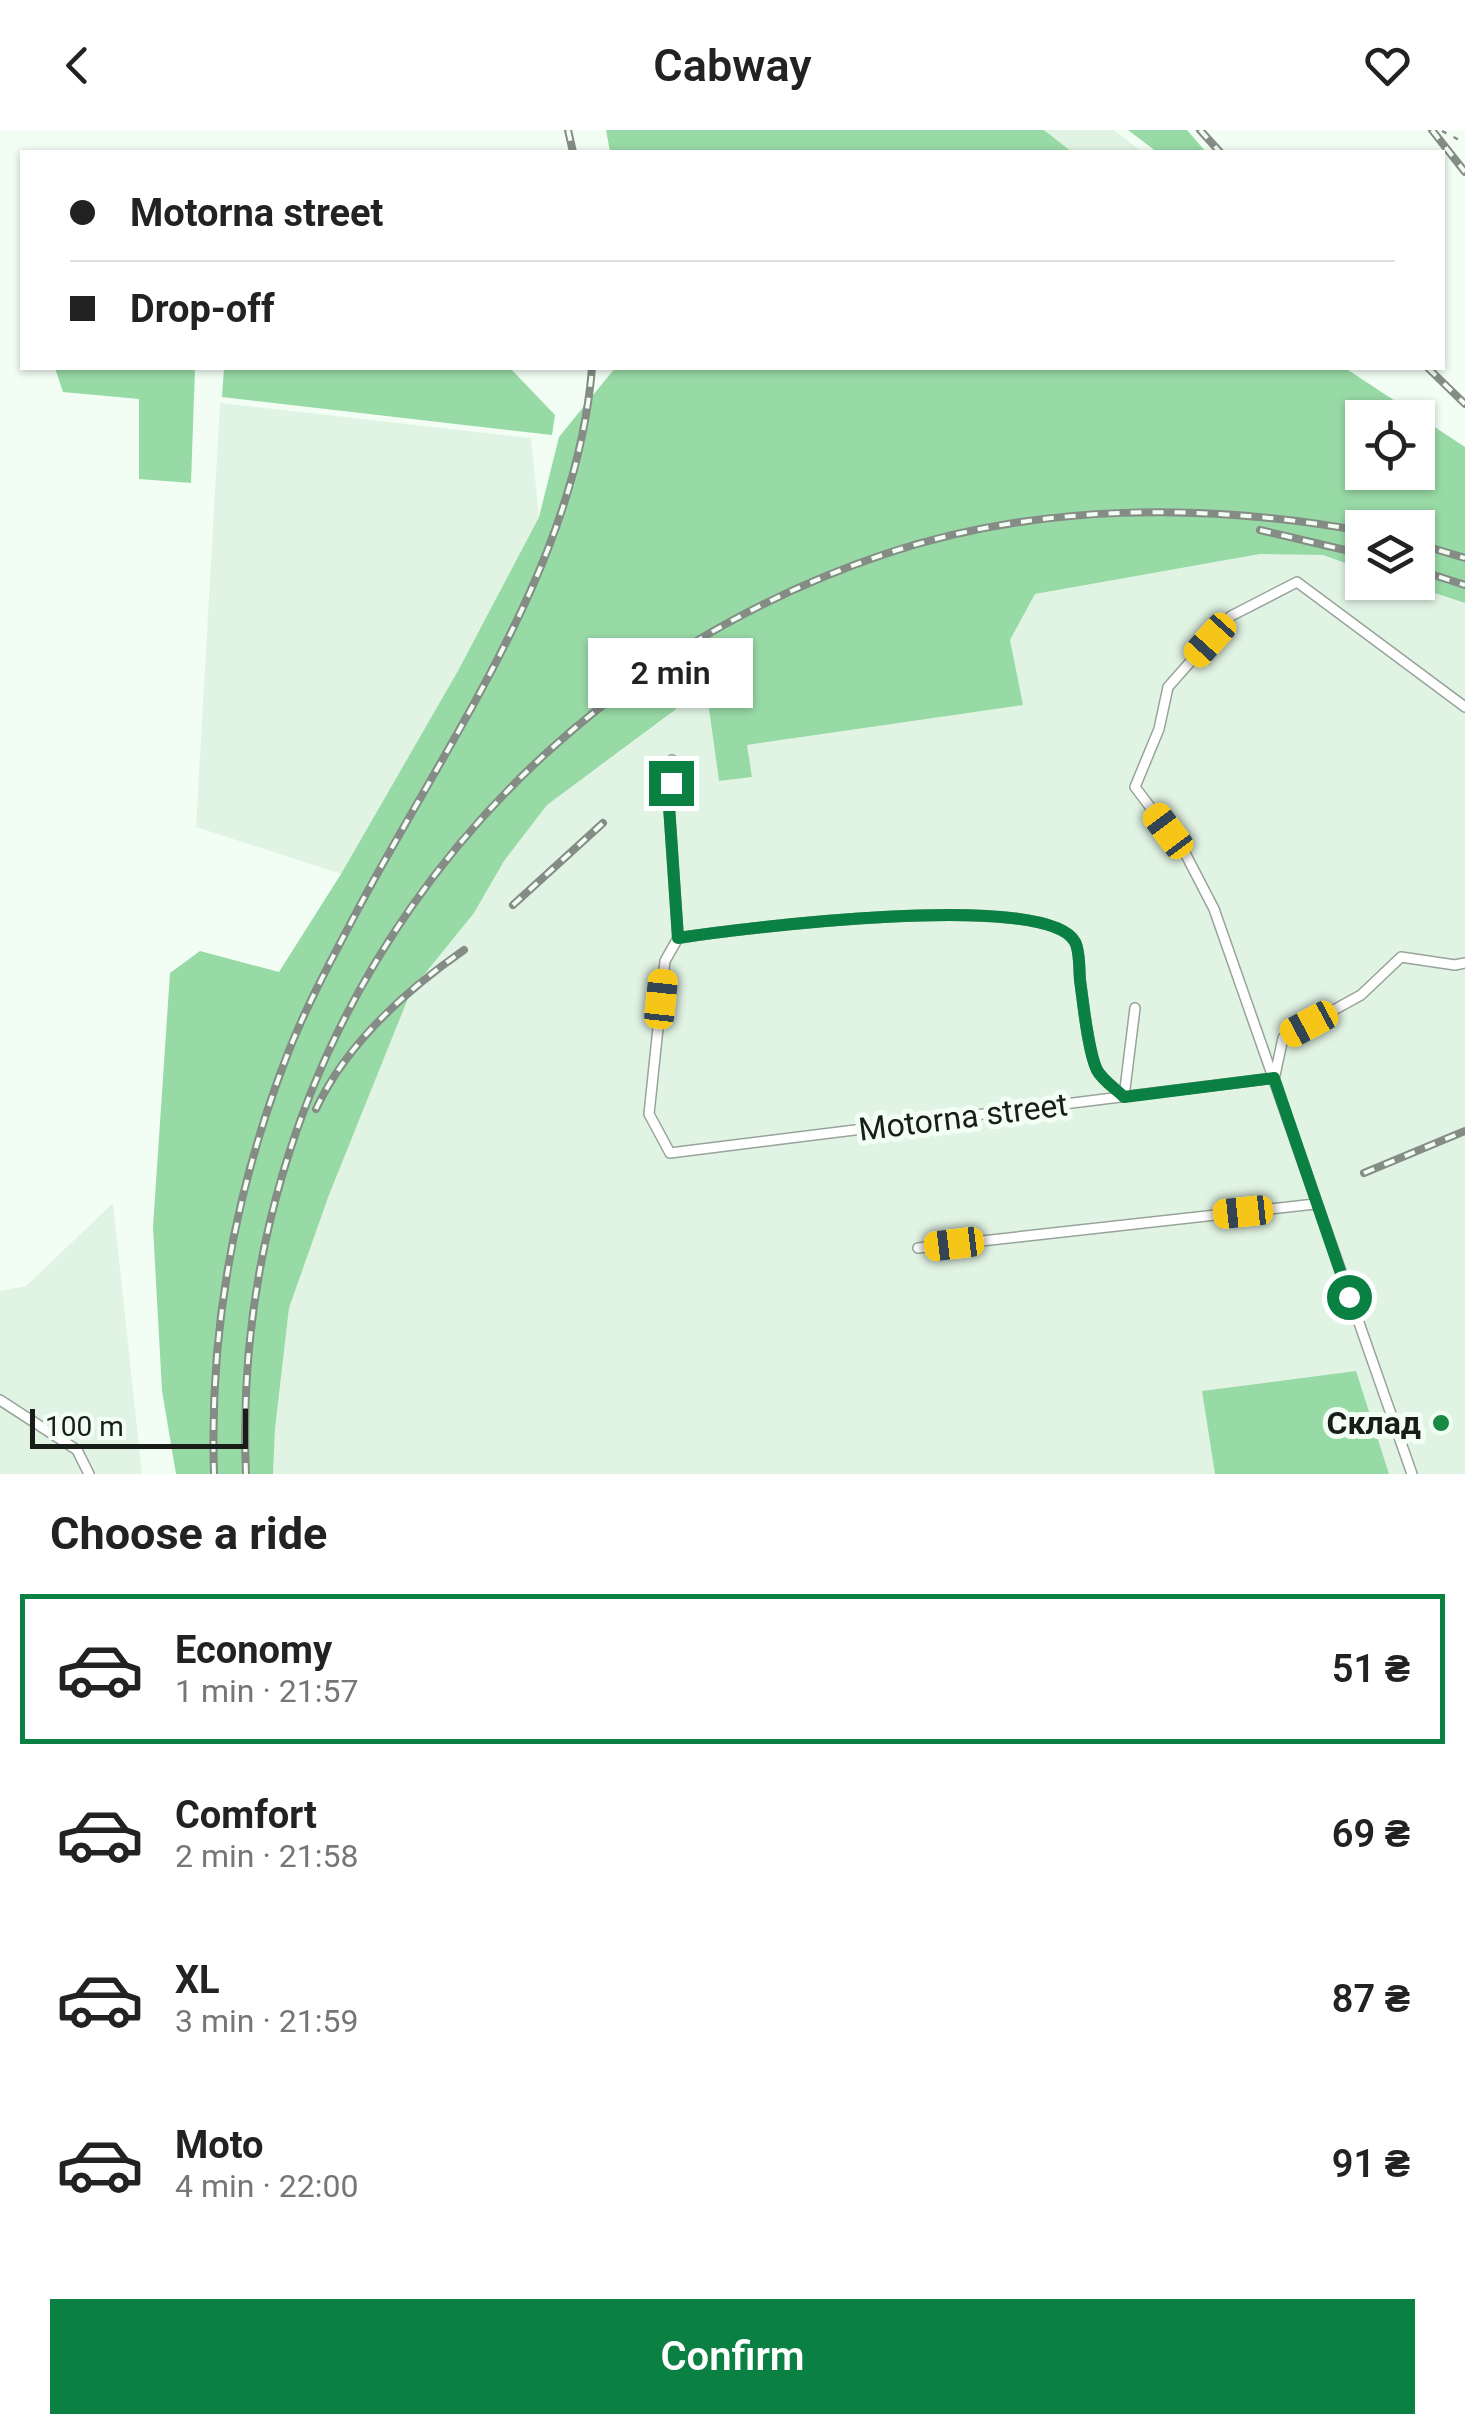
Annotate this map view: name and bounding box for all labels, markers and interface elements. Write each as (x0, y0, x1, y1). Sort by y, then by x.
icon: back (50, 38, 105, 93)
icon: heart (1360, 38, 1415, 93)
text: Cabway (653, 39, 812, 92)
text: Motorna street (130, 191, 383, 235)
text: Drop-off (130, 287, 275, 331)
map controls (1345, 400, 1435, 600)
button: locate (1345, 400, 1435, 490)
button: layers (1345, 510, 1435, 600)
car (1179, 608, 1241, 672)
callout: 2 min (588, 638, 754, 708)
text: 2 min (630, 654, 711, 692)
route end (649, 761, 694, 806)
car (1138, 798, 1198, 864)
car (643, 968, 679, 1030)
car (1275, 997, 1343, 1051)
street label: Motorna street (856, 1085, 1070, 1149)
car (1212, 1194, 1274, 1230)
car (922, 1225, 986, 1263)
route start (1327, 1275, 1372, 1320)
scale bar (30, 1404, 248, 1448)
place label: Склад (1327, 1404, 1421, 1442)
text: 100 m (45, 1410, 124, 1443)
marker: Склад (1430, 1412, 1452, 1434)
text: Choose a ride (50, 1507, 327, 1560)
icon: car (55, 1624, 145, 1714)
text: Economy (175, 1628, 332, 1672)
text: 51 ₴ (1332, 1647, 1410, 1691)
text: 1 min · 21:57 (175, 1672, 358, 1710)
icon: car (55, 1789, 145, 1879)
text: Comfort (175, 1793, 317, 1837)
text: 69 ₴ (1332, 1812, 1410, 1856)
text: 2 min · 21:58 (175, 1837, 358, 1875)
icon: car (55, 1954, 145, 2044)
text: XL (175, 1958, 220, 2002)
text: 87 ₴ (1332, 1977, 1410, 2021)
text: 3 min · 21:59 (175, 2002, 358, 2040)
icon: car (55, 2119, 145, 2209)
text: Moto (175, 2123, 264, 2167)
text: 91 ₴ (1332, 2142, 1410, 2186)
text: 4 min · 22:00 (175, 2167, 358, 2205)
button: Confirm (50, 2299, 1415, 2414)

